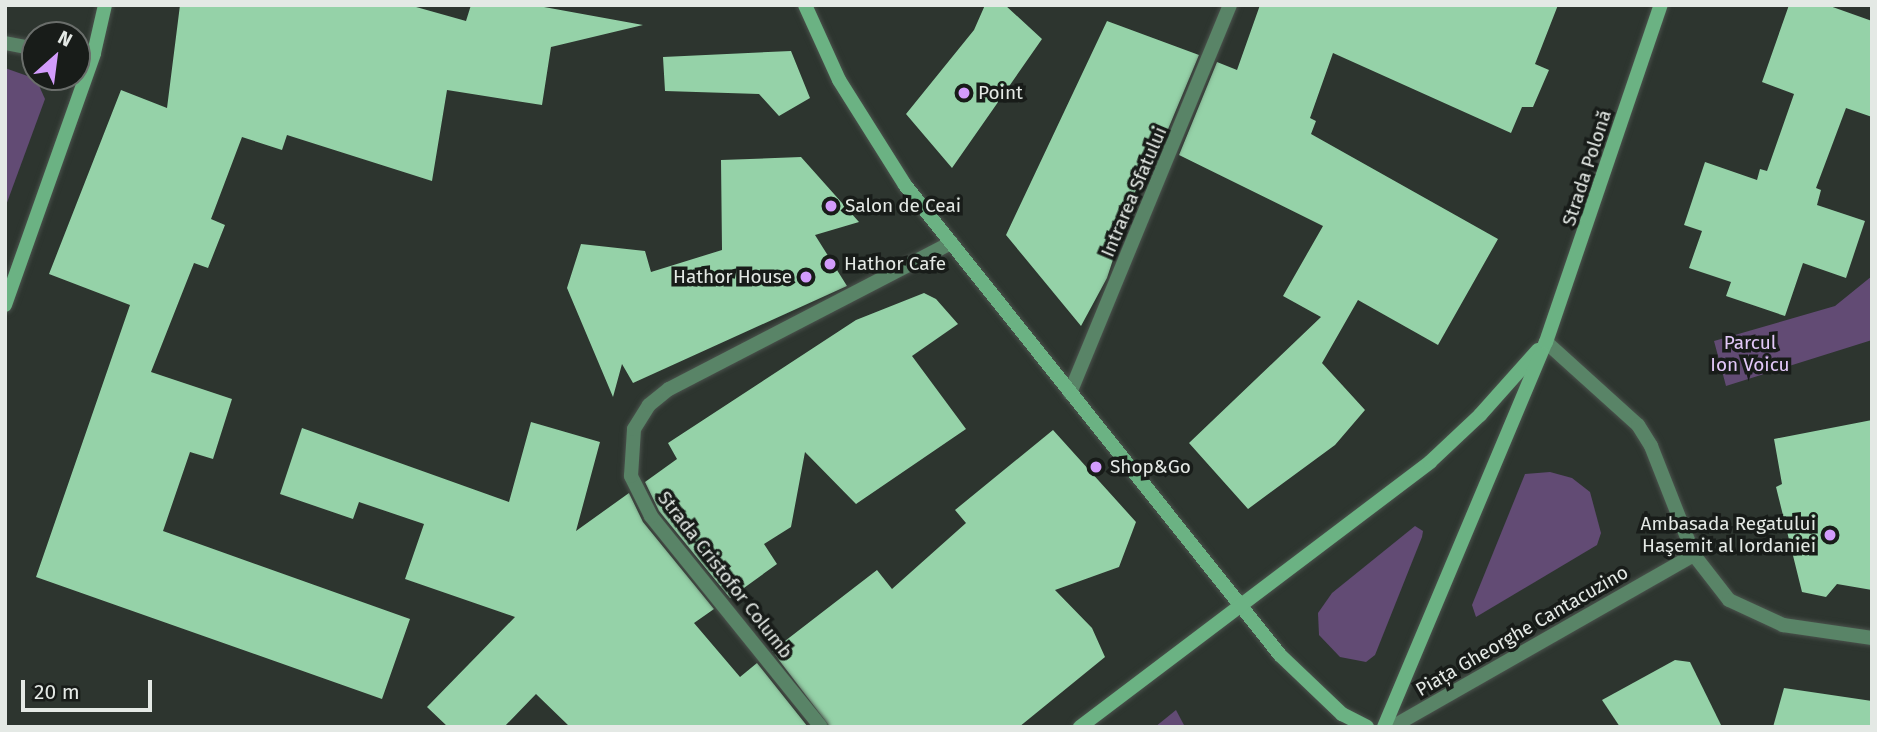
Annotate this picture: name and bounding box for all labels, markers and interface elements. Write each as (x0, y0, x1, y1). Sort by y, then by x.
north arrow (21, 21, 91, 91)
text: N (54, 26, 76, 52)
place label: Point (978, 82, 1023, 104)
marker: Point (956, 85, 972, 101)
street label: Strada Polonă (1558, 107, 1616, 229)
street label: Intrarea Sfatului (1096, 123, 1172, 261)
place label: Salon de Ceai (845, 195, 961, 217)
marker: Salon de Ceai (823, 198, 839, 214)
place label: Hathor Cafe (844, 253, 946, 275)
marker: Hathor Cafe (822, 256, 838, 272)
place label: Hathor House (673, 266, 792, 288)
marker: Hathor House (798, 269, 814, 285)
park label: Parcul Ion Voicu (1710, 332, 1790, 376)
place label: Shop&Go (1110, 456, 1191, 478)
marker: Shop&Go (1088, 459, 1104, 475)
street label: Strada Cristofor Columb (653, 487, 797, 663)
place label: Ambasada Regatului Haşemit al Iordaniei (1641, 513, 1816, 557)
marker: Ambasada Regatului Haşemit al Iordaniei (1822, 527, 1838, 543)
street label: Piața Gheorghe Cantacuzino (1412, 561, 1632, 701)
scale bar (24, 666, 156, 710)
text: 20 m (34, 679, 80, 705)

